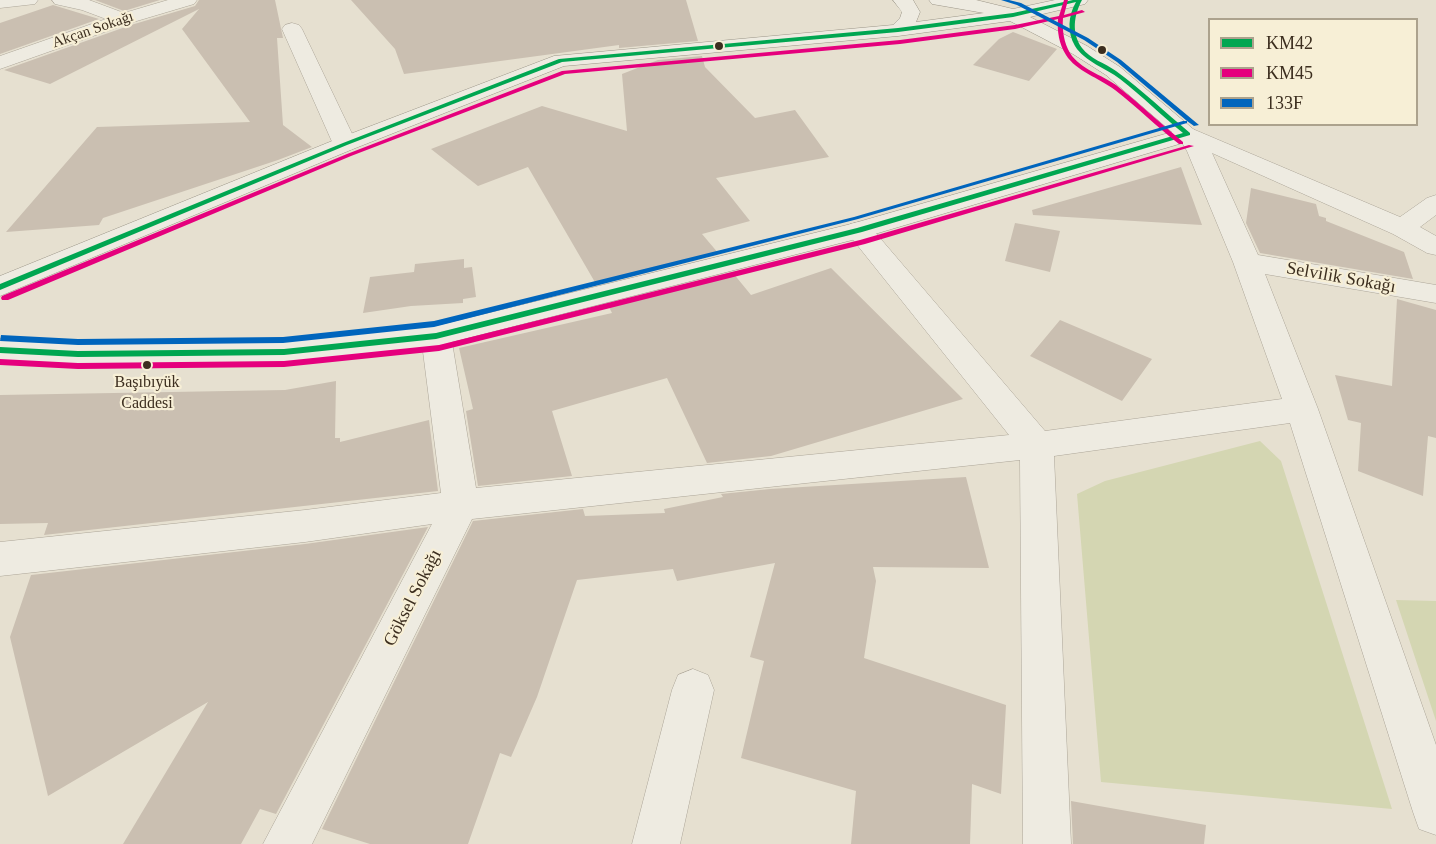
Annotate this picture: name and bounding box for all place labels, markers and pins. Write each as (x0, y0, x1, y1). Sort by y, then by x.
unlabelled marker (713, 40, 725, 52)
unlabelled marker (1096, 44, 1108, 56)
marker: Başıbıyük Caddesi (141, 359, 153, 371)
place label: Başıbıyük Caddesi (115, 373, 179, 411)

